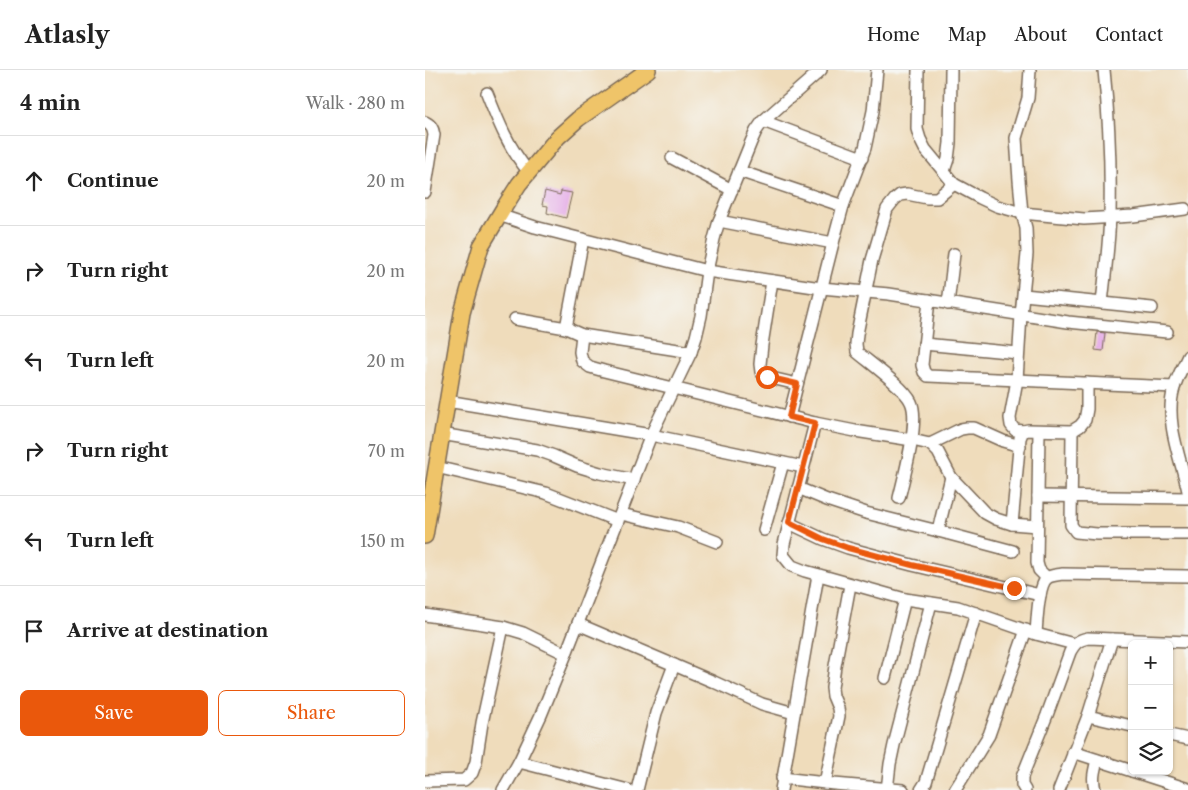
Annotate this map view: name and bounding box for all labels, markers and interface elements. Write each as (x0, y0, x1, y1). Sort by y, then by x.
text: Atlasly (25, 20, 109, 49)
text: Home (867, 24, 920, 46)
text: Map (948, 24, 986, 46)
text: About (1014, 24, 1067, 46)
text: Contact (1095, 24, 1163, 46)
text: 4 min (20, 90, 81, 115)
text: Walk · 280 m (306, 93, 405, 113)
icon: ahead (20, 167, 48, 195)
text: Continue (67, 169, 159, 192)
text: 20 m (366, 171, 405, 191)
icon: right (20, 257, 48, 285)
text: Turn right (67, 259, 168, 282)
text: 20 m (366, 261, 405, 281)
icon: left (20, 347, 48, 375)
text: Turn left (67, 349, 154, 372)
text: 20 m (366, 351, 405, 371)
route start (756, 366, 779, 389)
icon: right (20, 437, 48, 465)
text: Turn right (67, 439, 168, 462)
text: 70 m (368, 441, 405, 461)
icon: left (20, 527, 48, 555)
text: Turn left (67, 529, 154, 552)
text: 150 m (360, 531, 405, 551)
route end (1003, 577, 1026, 600)
icon: arrive (20, 617, 48, 645)
text: Arrive at destination (67, 619, 268, 642)
map controls (1128, 640, 1173, 775)
button: + (1128, 640, 1173, 685)
button: − (1128, 685, 1173, 730)
button: Save (20, 690, 208, 736)
button: Share (218, 690, 405, 736)
button: layers (1128, 730, 1173, 775)

